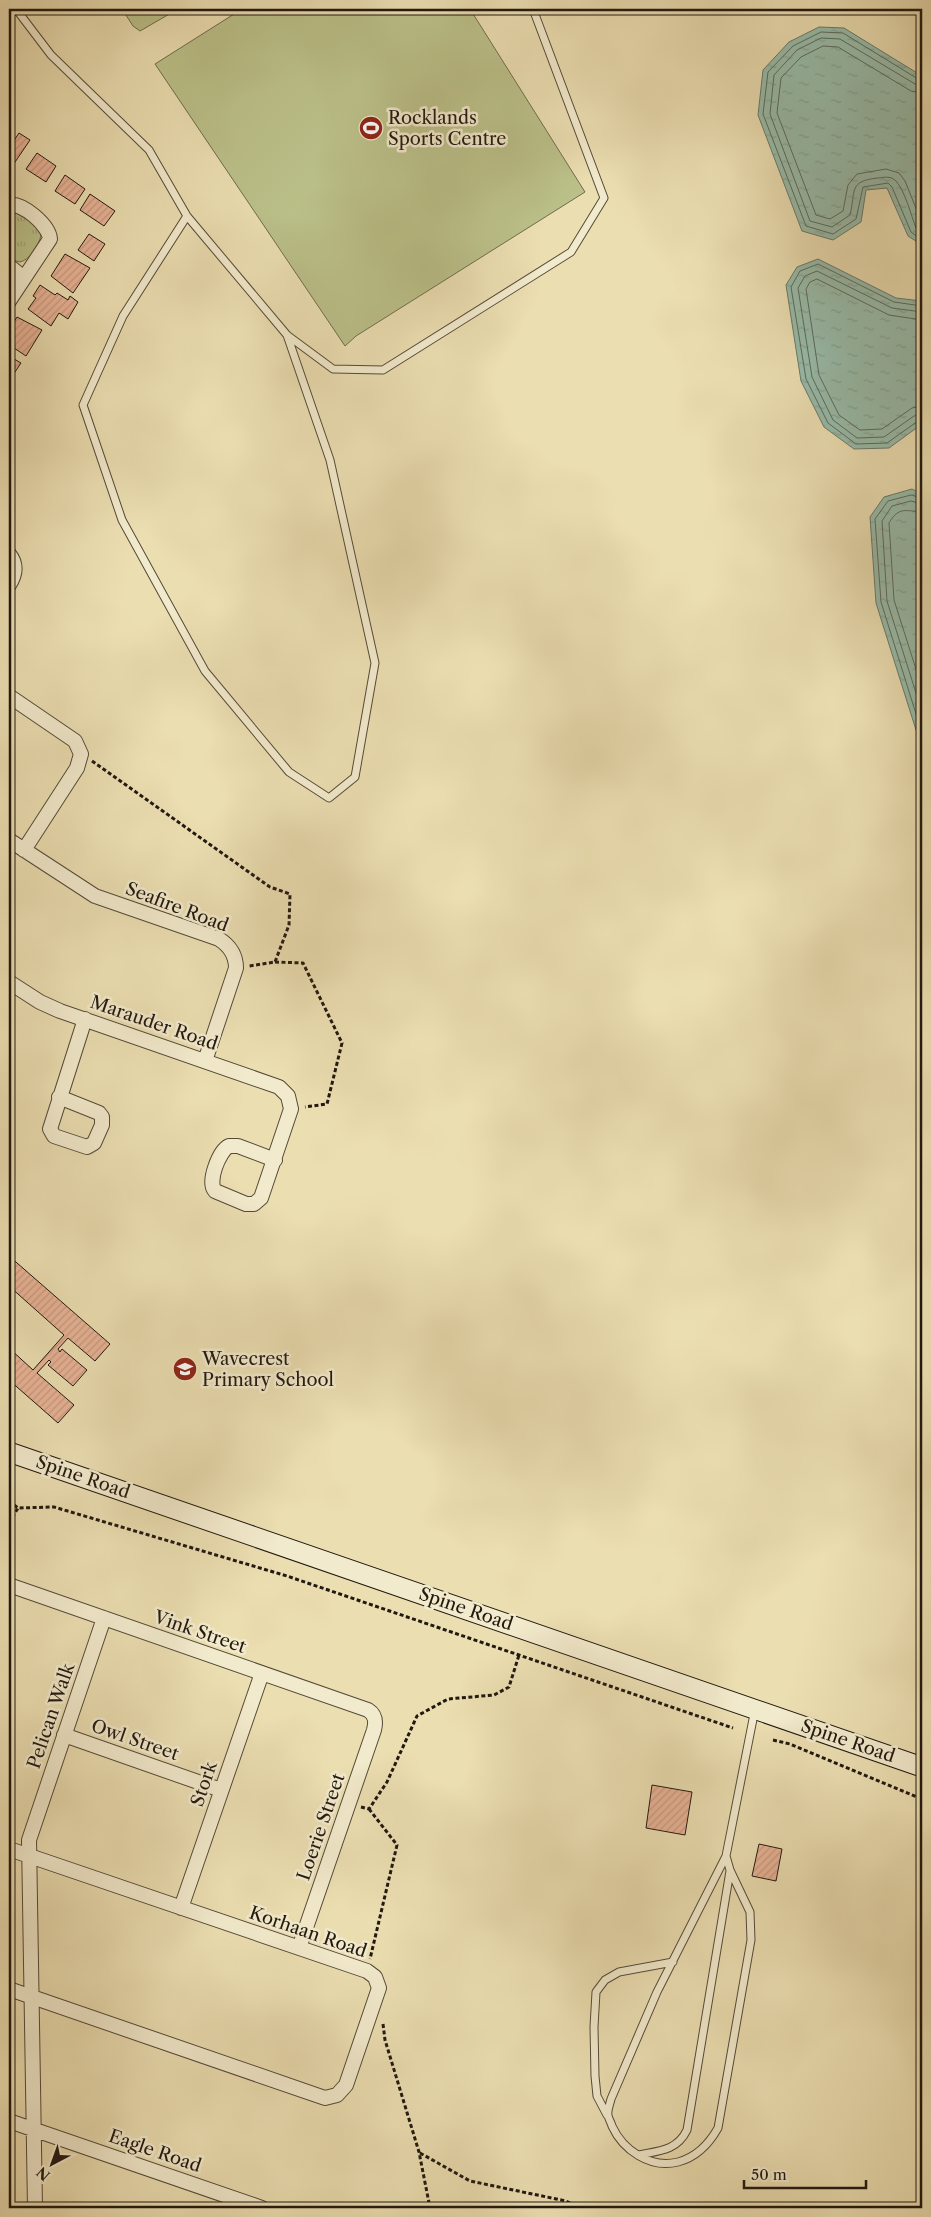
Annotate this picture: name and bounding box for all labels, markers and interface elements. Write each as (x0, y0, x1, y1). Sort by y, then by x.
place label: Rocklands Sports Centre (388, 107, 506, 150)
sports icon: Rocklands Sports Centre (358, 115, 384, 141)
street label: Seafire Road (122, 877, 232, 937)
street label: Marauder Road (87, 991, 221, 1055)
place label: Wavecrest Primary School (201, 1348, 334, 1391)
school or university icon: Wavecrest Primary School (172, 1356, 198, 1382)
street label: Spine Road (33, 1451, 133, 1503)
street label: Spine Road (416, 1583, 516, 1635)
street label: Vink Street (150, 1606, 249, 1658)
street label: Pelican Walk (23, 1659, 80, 1772)
street label: Owl Street (88, 1715, 182, 1765)
street label: Spine Road (798, 1715, 898, 1767)
street label: Stork (186, 1757, 222, 1809)
street label: Loerie Street (292, 1770, 350, 1883)
street label: Korhaan Road (246, 1902, 370, 1962)
street label: Eagle Road (106, 2125, 204, 2177)
north arrow (28, 2140, 78, 2190)
scale bar (744, 2157, 866, 2189)
text: N (33, 2163, 54, 2185)
text: 50 m (751, 2165, 787, 2184)

